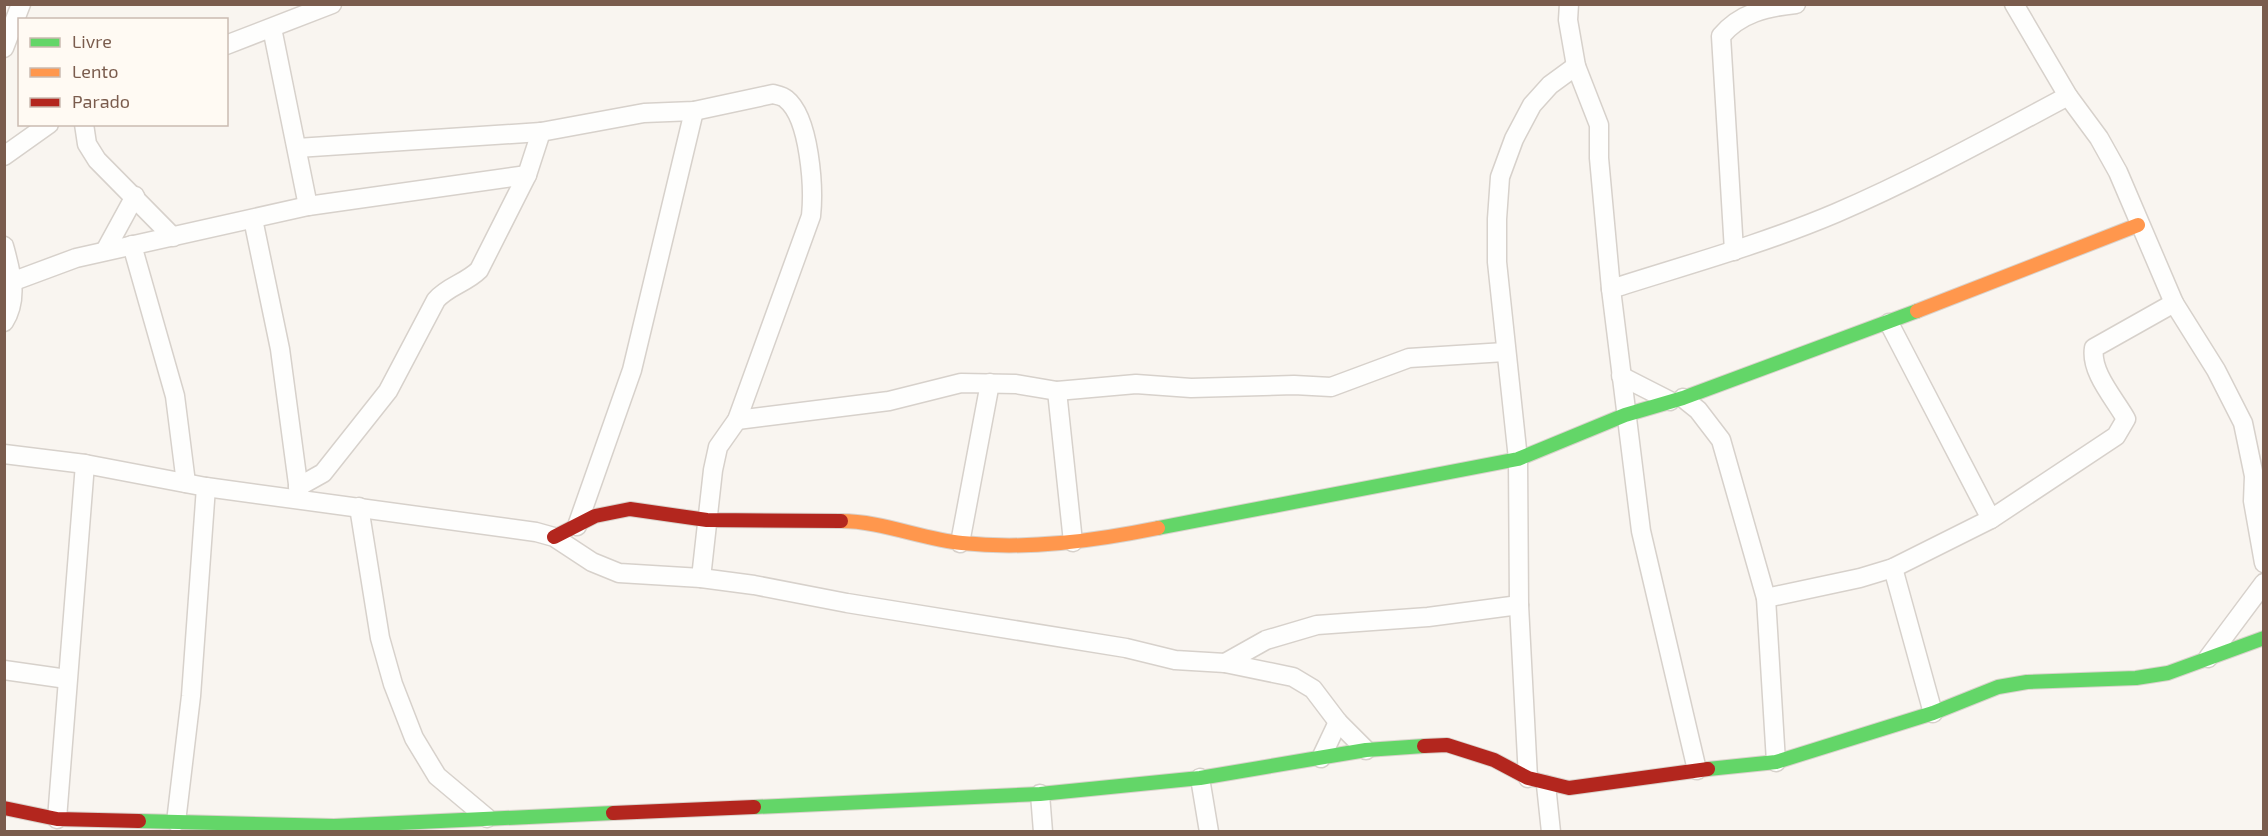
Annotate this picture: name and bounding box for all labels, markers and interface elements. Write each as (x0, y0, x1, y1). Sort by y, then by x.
legend (18, 18, 228, 126)
text: Livre (72, 30, 112, 52)
text: Lento (72, 60, 118, 82)
text: Parado (72, 90, 130, 112)

